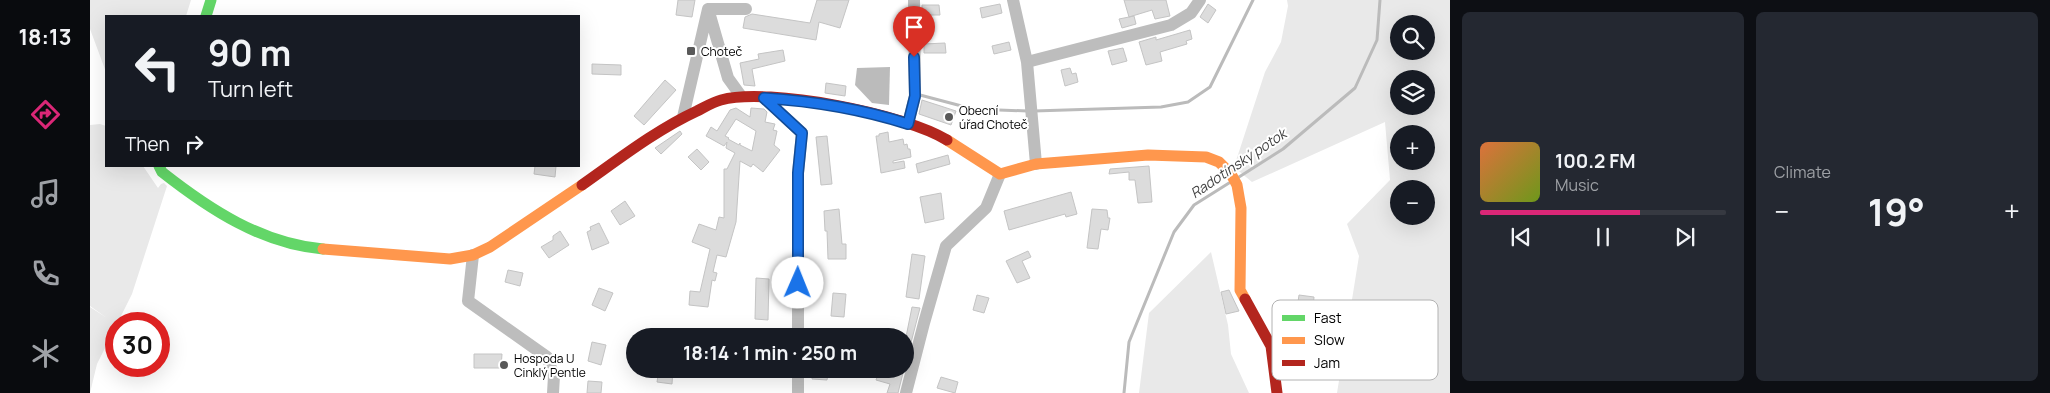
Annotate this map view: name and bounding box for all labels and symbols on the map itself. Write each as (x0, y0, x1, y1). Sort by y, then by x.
pin (893, 6, 935, 57)
place label: Choteč (701, 43, 742, 60)
marker: Choteč (685, 45, 697, 57)
place label: Obecní úřad Choteč (959, 102, 1028, 133)
marker: Obecní úřad Choteč (943, 111, 955, 123)
water label: Radotínský potok (1186, 123, 1291, 202)
position arrow (771, 256, 823, 308)
legend (1272, 300, 1438, 380)
text: Fast (1314, 308, 1342, 327)
speed limit sign: 30 (105, 312, 170, 377)
text: Slow (1314, 330, 1345, 349)
place label: Hospoda U Cinklý Pentle (514, 350, 586, 381)
text: Jam (1314, 353, 1340, 372)
marker: Hospoda U Cinklý Pentle (498, 359, 510, 371)

